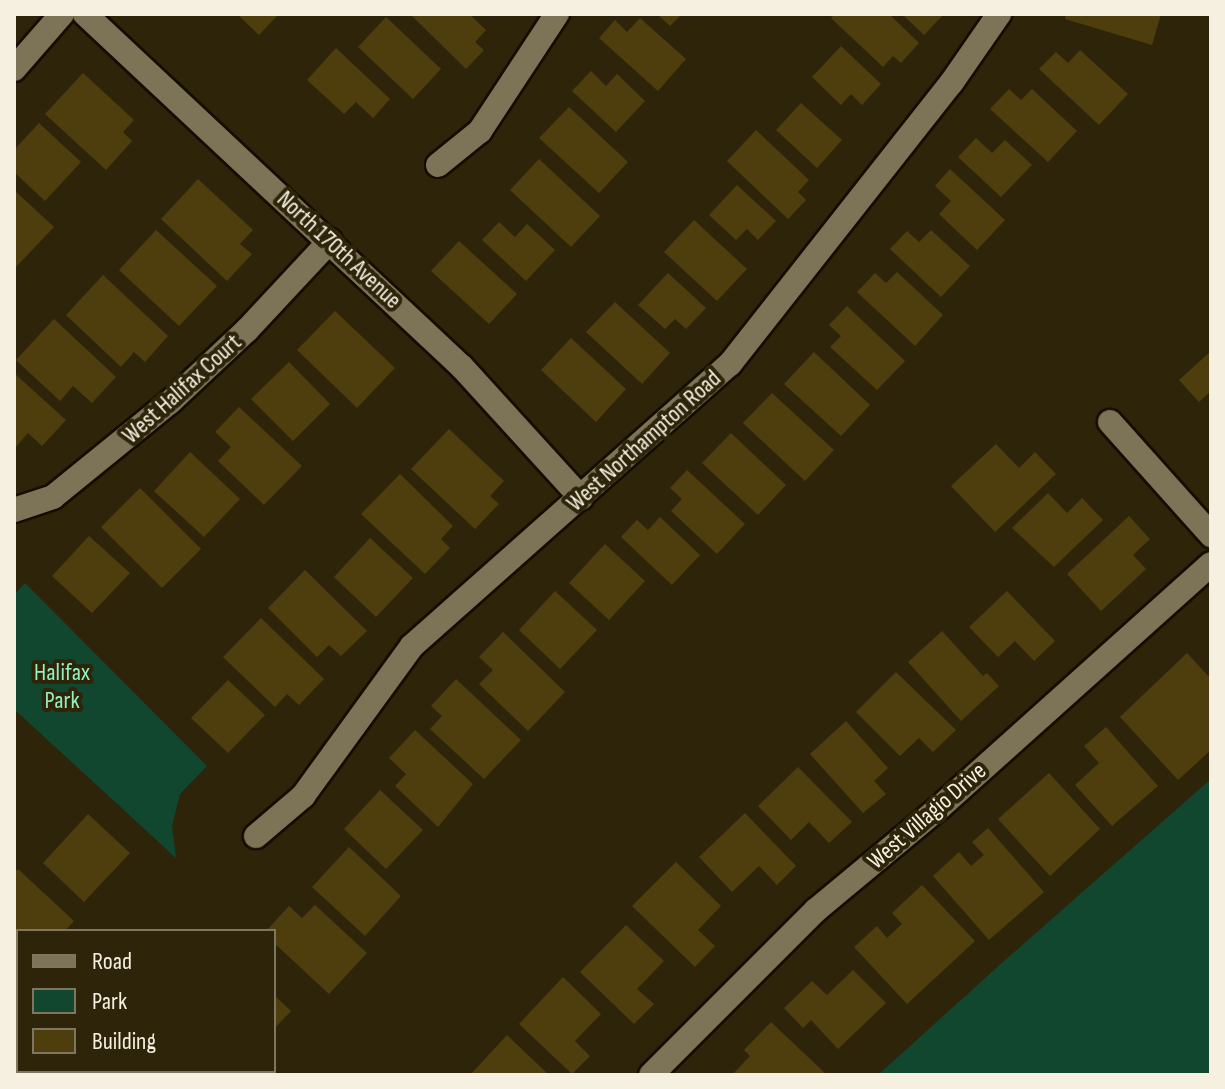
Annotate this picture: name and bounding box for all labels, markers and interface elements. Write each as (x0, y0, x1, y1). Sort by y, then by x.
street label: North 170th Avenue (271, 185, 407, 315)
street label: West Halifax Court (117, 328, 247, 450)
street label: West Northampton Road (561, 364, 727, 518)
park label: Halifax Park (34, 659, 90, 715)
street label: West Villagio Drive (862, 757, 992, 875)
legend (16, 929, 276, 1073)
text: Road (92, 947, 132, 976)
text: Park (92, 987, 127, 1016)
text: Building (92, 1027, 156, 1056)

